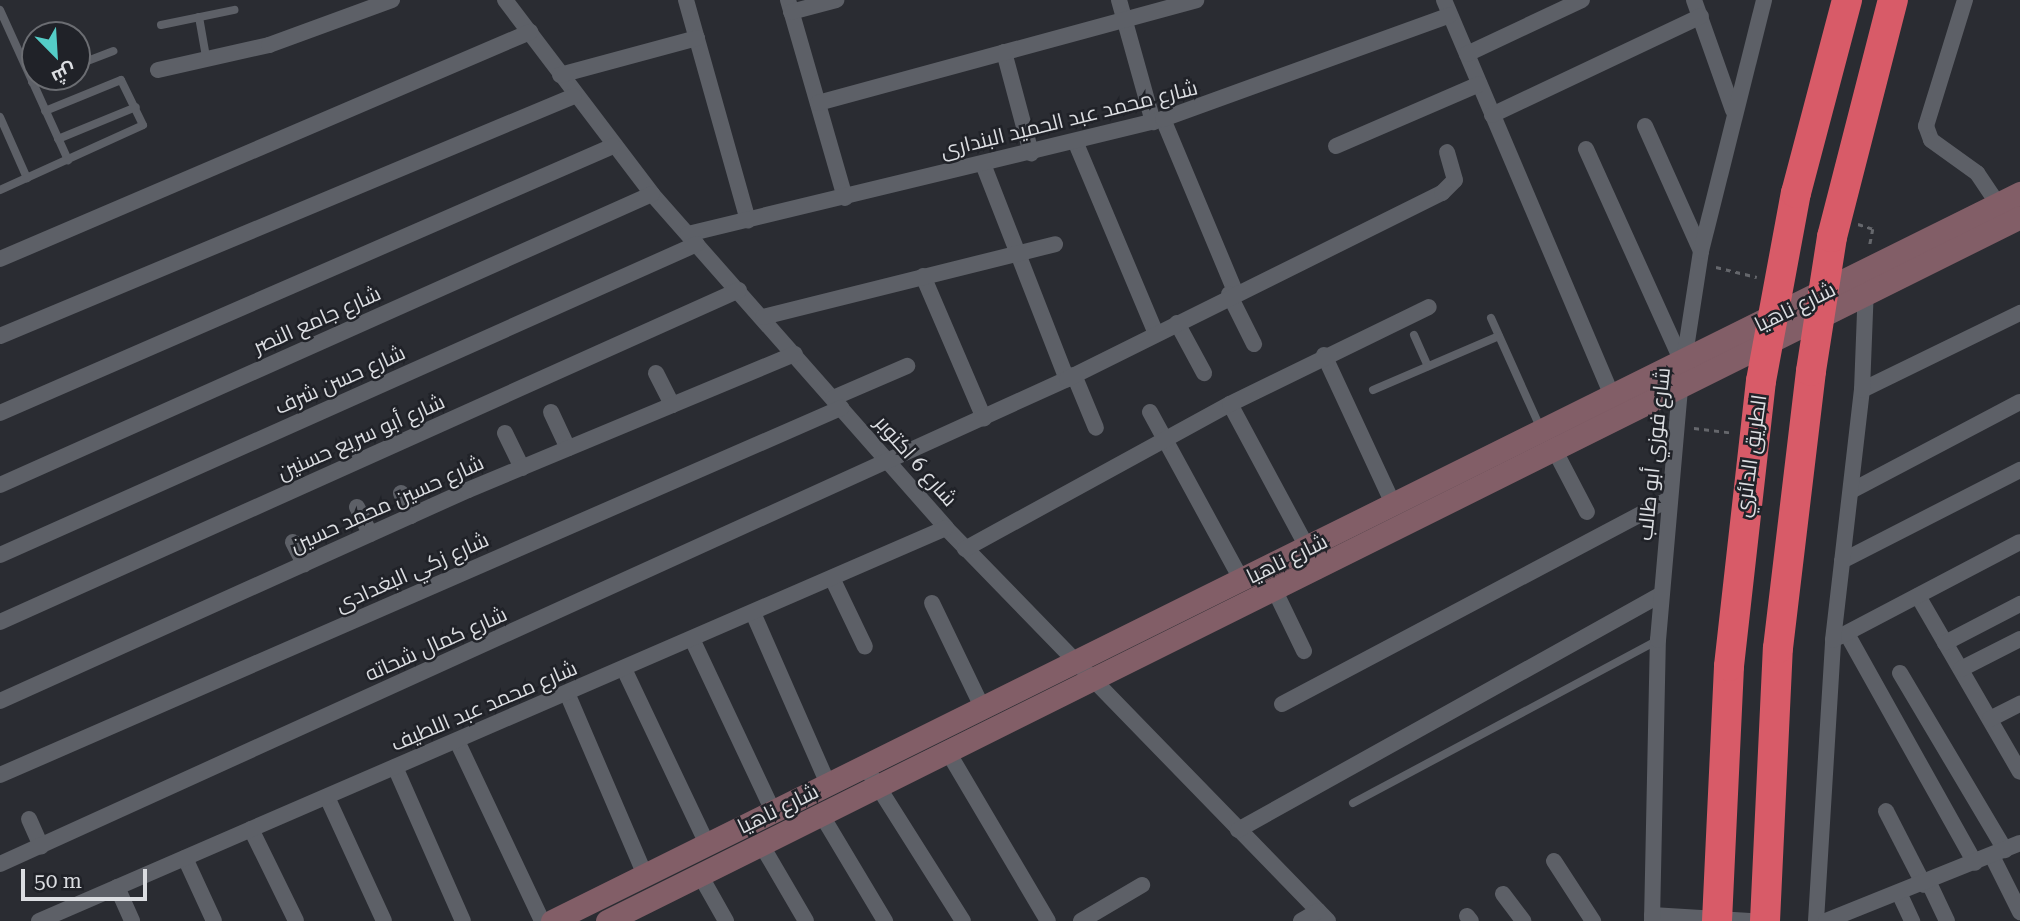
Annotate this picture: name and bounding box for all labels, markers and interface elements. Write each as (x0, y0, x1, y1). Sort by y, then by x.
north arrow (21, 21, 91, 91)
text: ش (48, 58, 80, 89)
street label: شارع محمد عبد الحميد البندارى (938, 75, 1200, 163)
street label: شارع ناهيا (1750, 277, 1840, 337)
street label: شارع جامع النصر (249, 281, 385, 359)
street label: شارع حسن شرف (271, 340, 409, 420)
street label: شارع فوزي أبو طالب (1632, 366, 1676, 542)
street label: شارع أبو سريع حسنين (273, 389, 449, 485)
street label: الطريق الدائري (1730, 393, 1772, 519)
street label: شارع 6 اكتوبر (870, 410, 962, 512)
street label: شارع حسين محمد حسين (286, 450, 488, 558)
street label: شارع زكي البغدادى (331, 527, 493, 617)
street label: شارع ناهيا (1242, 529, 1332, 589)
street label: شارع كمال شحاته (361, 601, 511, 687)
street label: شارع محمد عبد اللطيف (387, 655, 581, 757)
street label: شارع ناهيا (733, 779, 823, 839)
scale bar (24, 855, 150, 899)
text: 50 m (34, 869, 82, 893)

